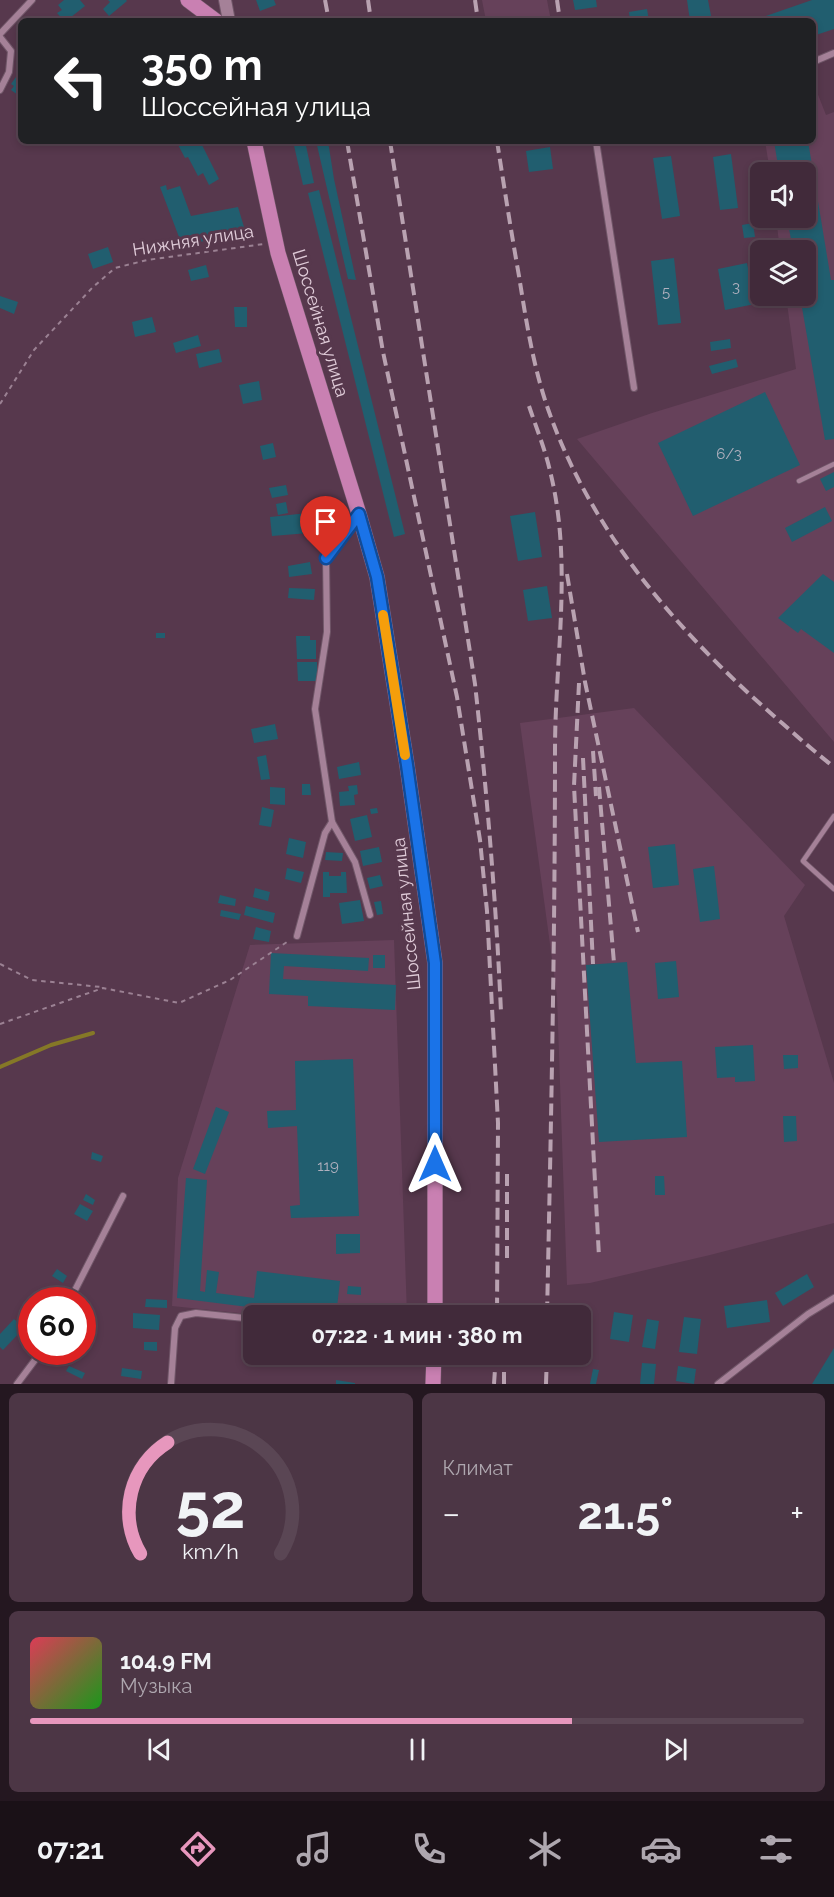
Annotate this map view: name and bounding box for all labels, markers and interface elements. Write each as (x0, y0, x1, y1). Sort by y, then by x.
text: 350 m (141, 41, 263, 90)
icon: left (42, 42, 120, 120)
text: Шоссейная улица (141, 91, 371, 122)
map controls (750, 162, 816, 306)
button: sound (750, 162, 816, 228)
street label: Нижняя улица (131, 220, 255, 260)
button: layers (750, 240, 816, 306)
street label: Шоссейная улица (289, 247, 353, 399)
house number: 3 (732, 278, 740, 296)
house number: 5 (662, 283, 670, 301)
house number: 6/3 (716, 445, 742, 463)
pin (300, 496, 351, 558)
icon: arrive (309, 505, 342, 538)
street label: Шоссейная улица (388, 837, 424, 991)
position arrow (403, 1132, 467, 1196)
house number: 119 (317, 1157, 339, 1175)
speed limit sign: 60 (18, 1287, 96, 1365)
text: 07:22 · 1 мин · 380 m (312, 1322, 522, 1348)
text: Климат (443, 1456, 513, 1480)
text: 52 (176, 1469, 246, 1543)
text: 21.5° (578, 1487, 673, 1540)
text: − (443, 1494, 460, 1533)
text: + (790, 1494, 804, 1533)
text: km/h (182, 1540, 239, 1565)
text: 104.9 FM (120, 1648, 212, 1674)
text: Музыка (120, 1674, 192, 1698)
icon: previous (143, 1733, 176, 1766)
icon: pause (401, 1733, 434, 1766)
icon: next (659, 1733, 692, 1766)
icon: directions (177, 1828, 219, 1870)
icon: music (293, 1828, 335, 1870)
icon: phone (408, 1828, 450, 1870)
icon: climate (524, 1828, 566, 1870)
icon: car (640, 1828, 682, 1870)
icon: filters (755, 1828, 797, 1870)
text: 07:21 (37, 1834, 104, 1865)

